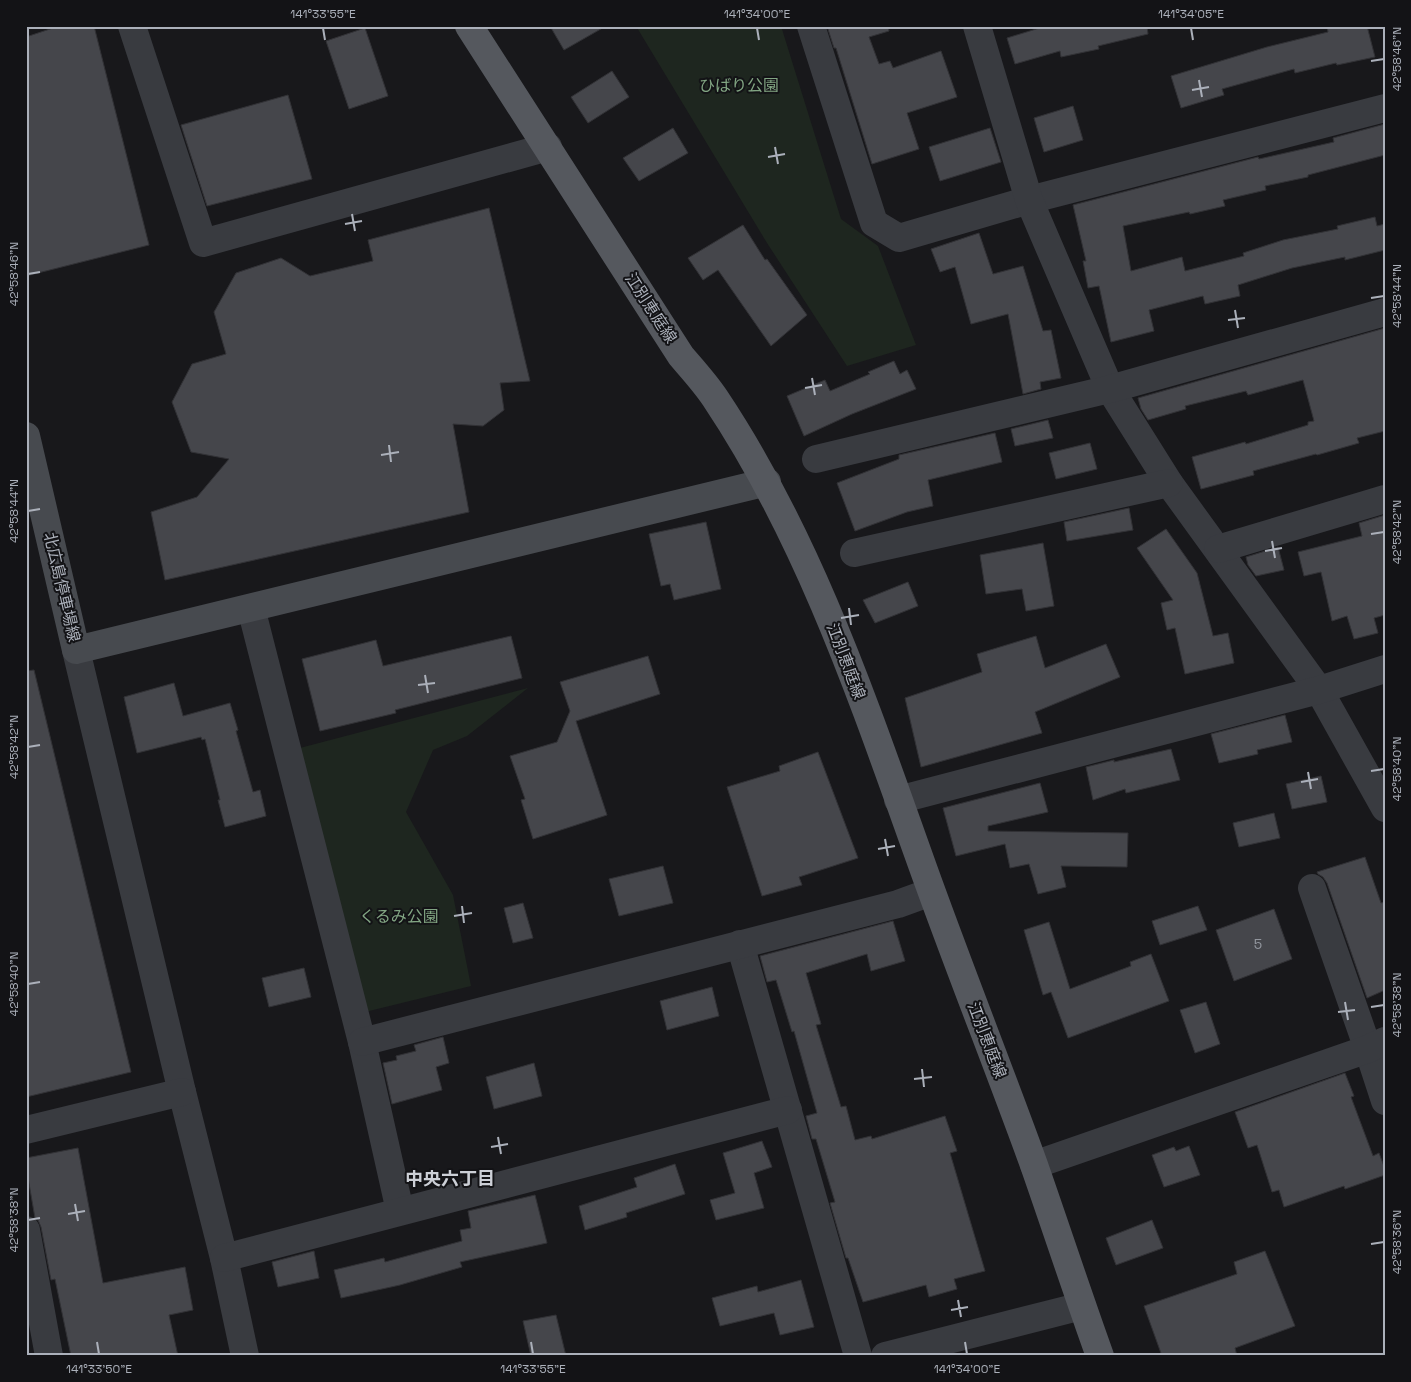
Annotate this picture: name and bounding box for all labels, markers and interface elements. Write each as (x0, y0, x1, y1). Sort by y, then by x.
text: 141°33'55"E (290, 6, 356, 22)
text: 141°34'00"E (724, 6, 790, 22)
text: 141°34'05"E (1158, 6, 1224, 22)
text: 42°58'46"N (1389, 27, 1405, 91)
park label: ひばり公園 (699, 75, 779, 96)
text: 42°58'46"N (6, 242, 22, 306)
text: 42°58'44"N (1389, 264, 1405, 328)
street label: 江別恵庭線 (620, 269, 682, 347)
text: 42°58'44"N (6, 479, 22, 543)
text: 42°58'42"N (1389, 500, 1405, 564)
street label: 北広島停車場線 (39, 530, 85, 644)
street label: 江別恵庭線 (822, 620, 870, 702)
text: 42°58'42"N (6, 715, 22, 779)
text: 42°58'40"N (1389, 737, 1405, 801)
park label: くるみ公園 (359, 906, 439, 927)
house number: 5 (1254, 935, 1262, 953)
text: 42°58'40"N (6, 952, 22, 1016)
text: 42°58'38"N (1389, 973, 1405, 1037)
street label: 江別恵庭線 (963, 999, 1011, 1081)
district label: 中央六丁目 (405, 1167, 495, 1190)
text: 42°58'38"N (6, 1188, 22, 1252)
text: 42°58'36"N (1389, 1210, 1405, 1274)
text: 141°33'50"E (66, 1361, 132, 1377)
text: 141°33'55"E (500, 1361, 566, 1377)
text: 141°34'00"E (934, 1361, 1000, 1377)

